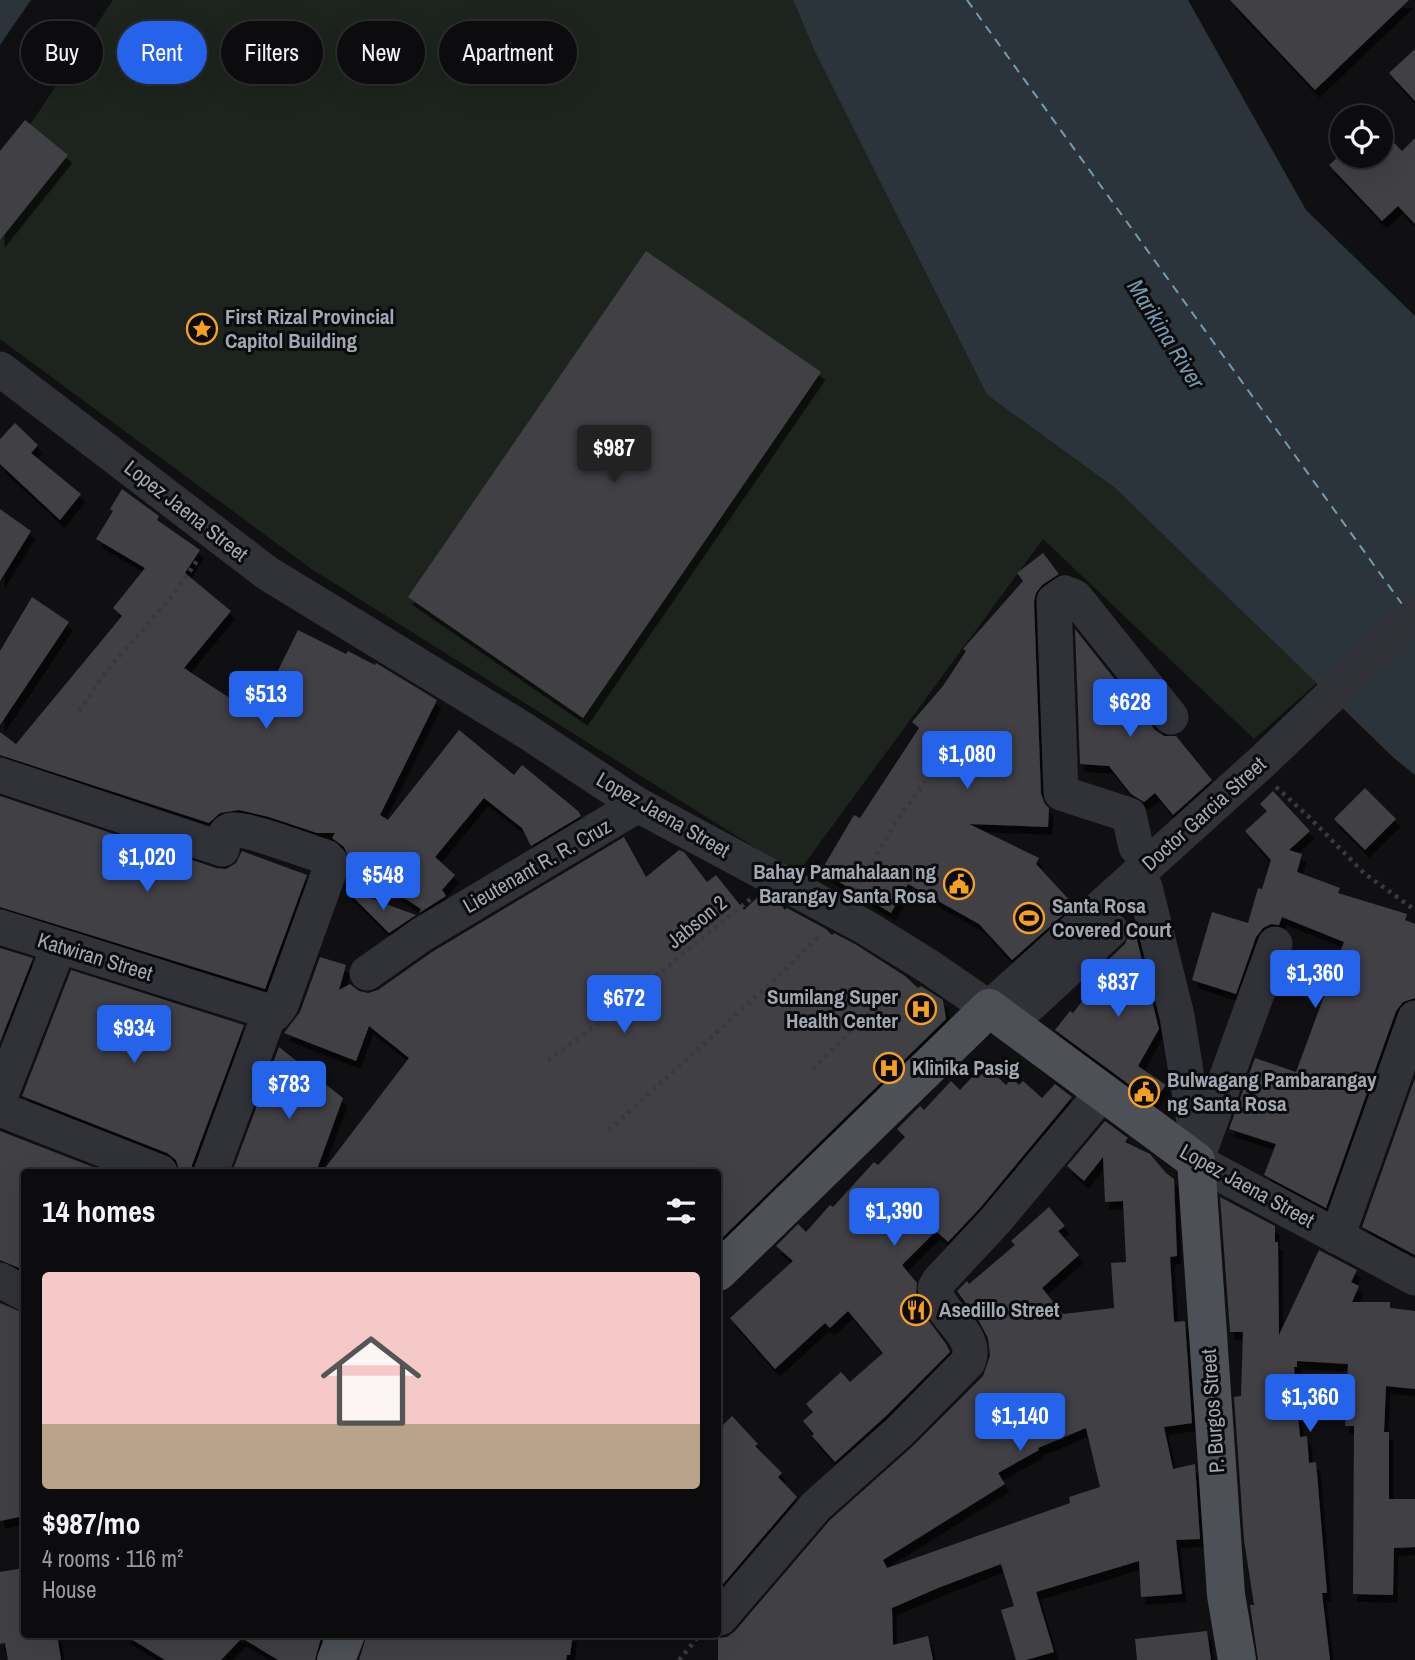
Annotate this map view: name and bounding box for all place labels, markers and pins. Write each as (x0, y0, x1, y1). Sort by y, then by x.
place label: First Rizal Provincial Capitol Building (225, 302, 394, 355)
place icon: First Rizal Provincial Capitol Building (185, 312, 219, 346)
pin: $987 (573, 426, 655, 485)
pin: $513 (225, 672, 307, 731)
pin: $628 (1089, 680, 1171, 739)
pin: $1,080 (910, 732, 1024, 791)
pin: $1,020 (90, 834, 204, 894)
pin: $548 (342, 852, 424, 912)
place label: Bahay Pamahalaan ng Barangay Santa Rosa (753, 857, 936, 910)
public building icon: Bahay Pamahalaan ng Barangay Santa Rosa (942, 867, 976, 901)
place label: Santa Rosa Covered Court (1052, 891, 1172, 944)
sports icon: Santa Rosa Covered Court (1012, 901, 1046, 935)
pin: $1,360 (1258, 950, 1372, 1010)
pin: $837 (1077, 960, 1159, 1019)
pin: $672 (583, 976, 665, 1035)
place label: Sumilang Super Health Center (767, 982, 898, 1035)
hospital icon: Sumilang Super Health Center (904, 992, 938, 1026)
pin: $934 (93, 1006, 175, 1065)
hospital icon: Klinika Pasig (872, 1051, 906, 1085)
place label: Klinika Pasig (912, 1053, 1020, 1082)
pin: $783 (248, 1062, 330, 1121)
place label: Bulwagang Pambarangay ng Santa Rosa (1167, 1065, 1377, 1118)
public building icon: Bulwagang Pambarangay ng Santa Rosa (1127, 1075, 1161, 1109)
pin: $1,390 (837, 1188, 951, 1248)
restaurant icon: Asedillo Street (899, 1293, 933, 1327)
place label: Asedillo Street (939, 1295, 1060, 1324)
pin: $1,360 (1253, 1374, 1367, 1434)
pin: $1,140 (963, 1394, 1077, 1453)

